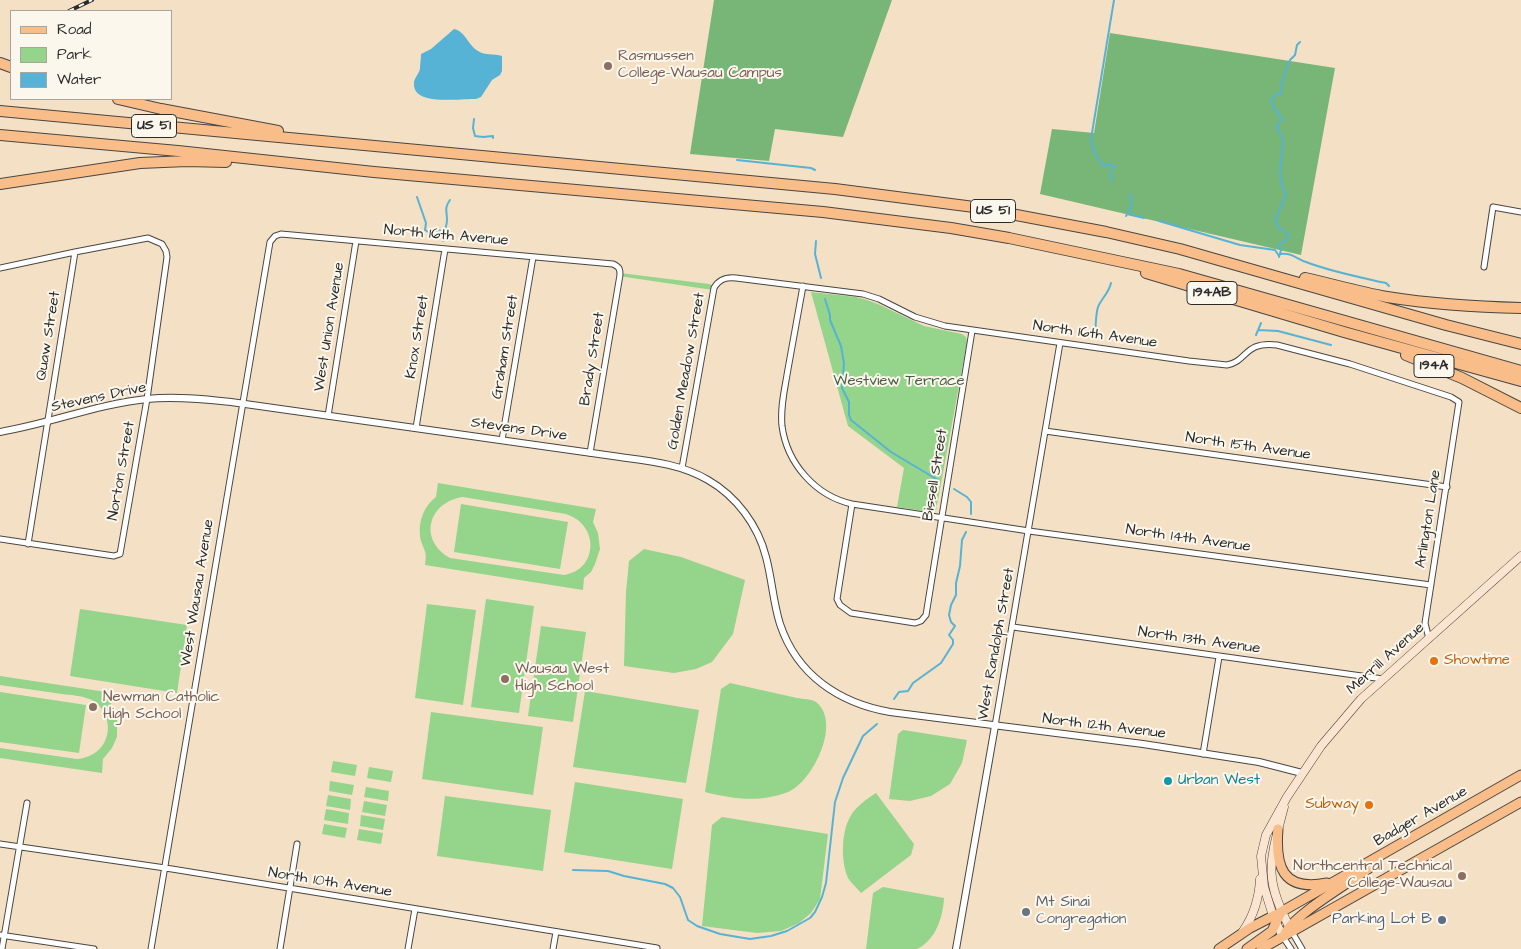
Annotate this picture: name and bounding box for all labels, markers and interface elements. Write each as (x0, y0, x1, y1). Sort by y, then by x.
legend (10, 10, 172, 100)
text: Road (57, 19, 91, 40)
text: Park (57, 44, 92, 65)
place label: Rasmussen College-Wausau Campus (618, 48, 782, 83)
marker: Rasmussen College-Wausau Campus (602, 60, 614, 72)
text: Water (57, 69, 101, 90)
road number: US 51 (132, 114, 176, 138)
road number: US 51 (970, 200, 1016, 222)
street label: North 16th Avenue (383, 222, 509, 250)
street label: West Union Avenue (311, 261, 349, 393)
road number: 194AB (1187, 282, 1237, 304)
street label: Quaw Street (33, 290, 65, 382)
street label: Golden Meadow Street (664, 291, 710, 451)
street label: Knox Street (403, 294, 433, 380)
street label: Graham Street (489, 294, 523, 400)
street label: Brady Street (577, 311, 609, 407)
street label: North 16th Avenue (1032, 317, 1158, 353)
road number: 194A (1414, 354, 1454, 378)
park label: Westview Terrace (833, 373, 965, 391)
street label: Stevens Drive (50, 379, 148, 417)
street label: Stevens Drive (470, 414, 568, 446)
street label: Norton Street (104, 420, 140, 522)
street label: Bissell Street (920, 428, 952, 522)
street label: North 15th Avenue (1184, 429, 1312, 465)
street label: Arlington Lane (1412, 469, 1446, 569)
street label: West Wausau Avenue (177, 518, 219, 668)
street label: North 14th Avenue (1124, 521, 1252, 557)
street label: West Randolph Street (975, 567, 1019, 721)
street label: Merrill Avenue (1343, 619, 1429, 699)
street label: North 13th Avenue (1137, 624, 1261, 658)
place label: Showtime (1444, 652, 1510, 670)
marker: Showtime (1428, 655, 1440, 667)
place label: Wausau West High School (515, 661, 609, 696)
marker: Wausau West High School (499, 673, 511, 685)
place label: Newman Catholic High School (103, 689, 220, 724)
marker: Newman Catholic High School (87, 701, 99, 713)
street label: North 12th Avenue (1041, 710, 1167, 744)
place label: Urban West (1178, 772, 1260, 790)
marker: Urban West (1162, 775, 1174, 787)
street label: Badger Avenue (1371, 783, 1471, 851)
place label: Subway (1305, 796, 1359, 814)
marker: Subway (1363, 799, 1375, 811)
place label: Northcentral Technical College-Wausau (1293, 858, 1452, 893)
street label: North 10th Avenue (267, 864, 393, 902)
marker: Northcentral Technical College-Wausau (1456, 870, 1468, 882)
place label: Mt Sinai Congregation (1036, 894, 1126, 929)
marker: Mt Sinai Congregation (1020, 906, 1032, 918)
place label: Parking Lot B (1332, 911, 1432, 929)
marker: Parking Lot B (1436, 914, 1448, 926)

